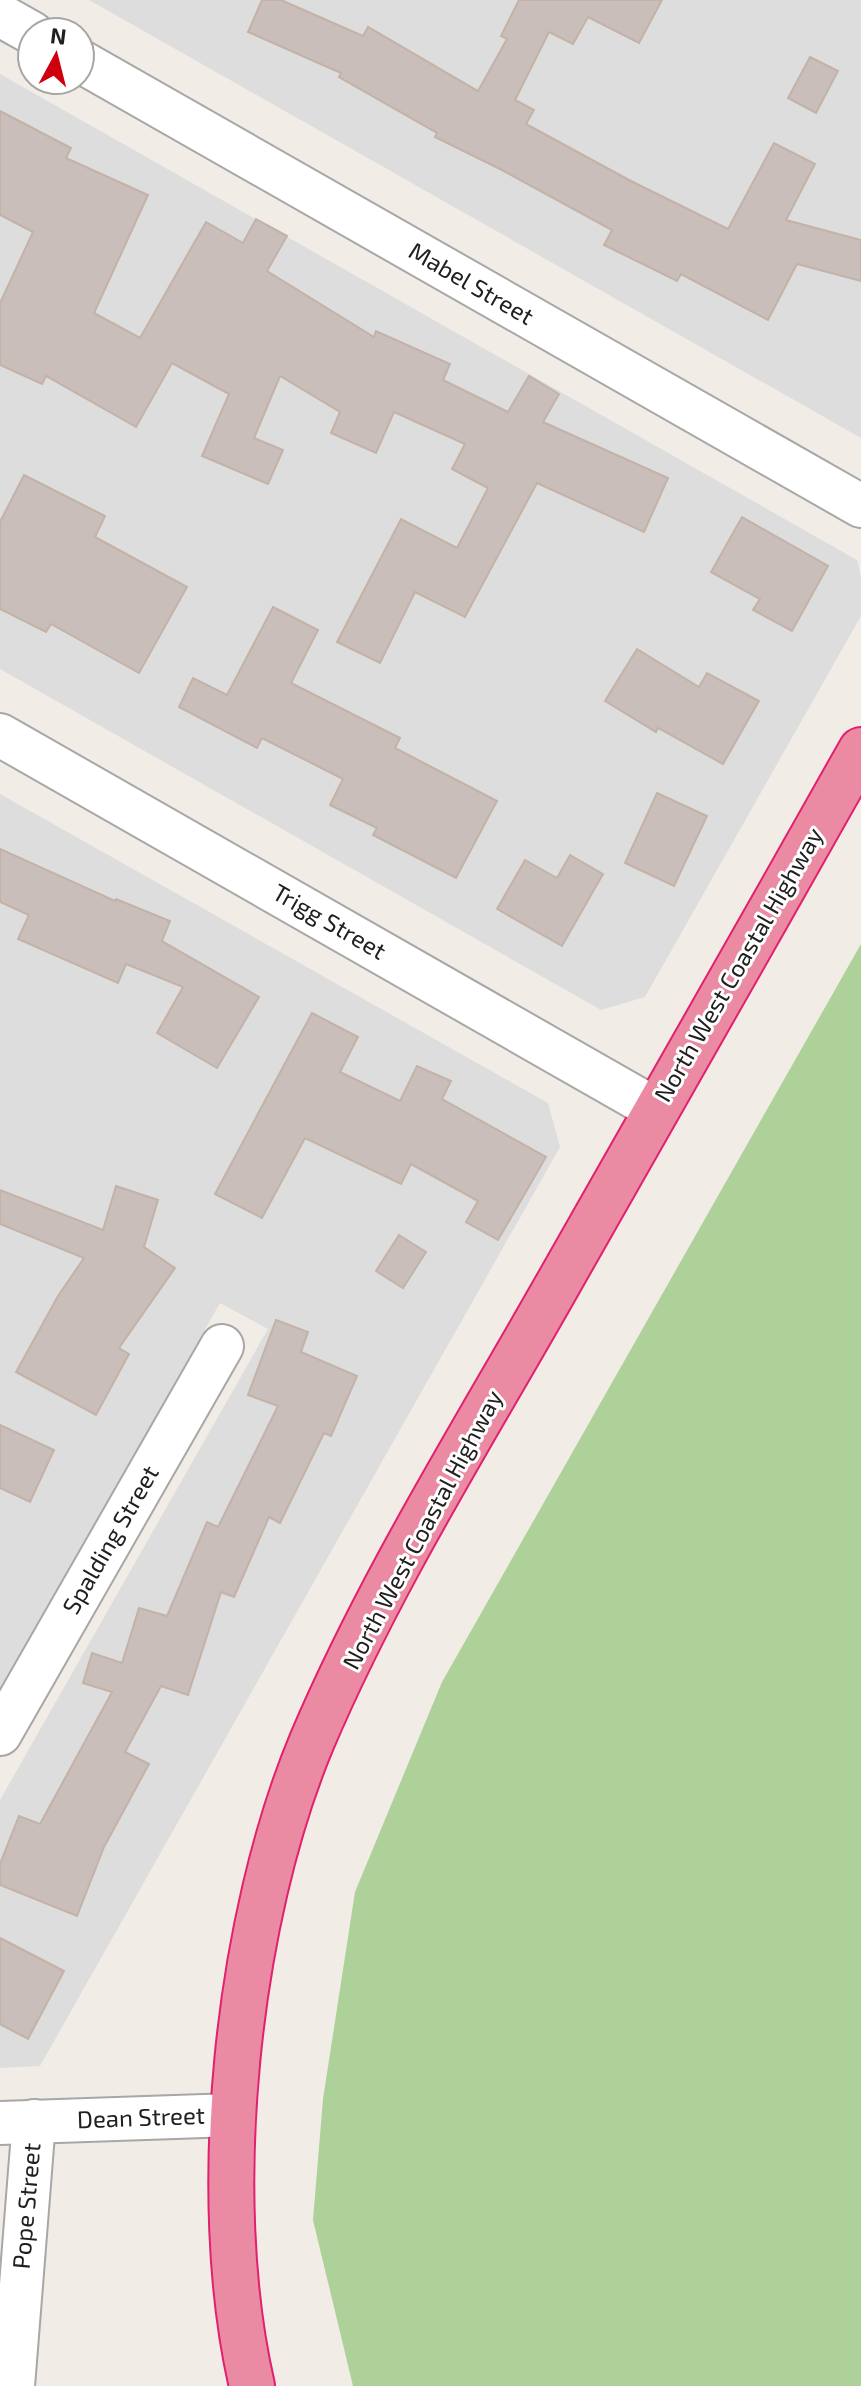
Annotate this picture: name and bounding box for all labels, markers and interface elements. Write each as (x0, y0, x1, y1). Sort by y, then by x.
north arrow (16, 16, 96, 96)
text: N (49, 21, 68, 49)
street label: Mabel Street (404, 235, 539, 330)
street label: North West Coastal Highway (647, 822, 828, 1107)
street label: Trigg Street (268, 877, 392, 965)
street label: North West Coastal Highway (336, 1384, 508, 1674)
street label: Spalding Street (55, 1460, 164, 1619)
street label: Dean Street (76, 2100, 205, 2133)
street label: Pope Street (6, 2142, 45, 2270)

